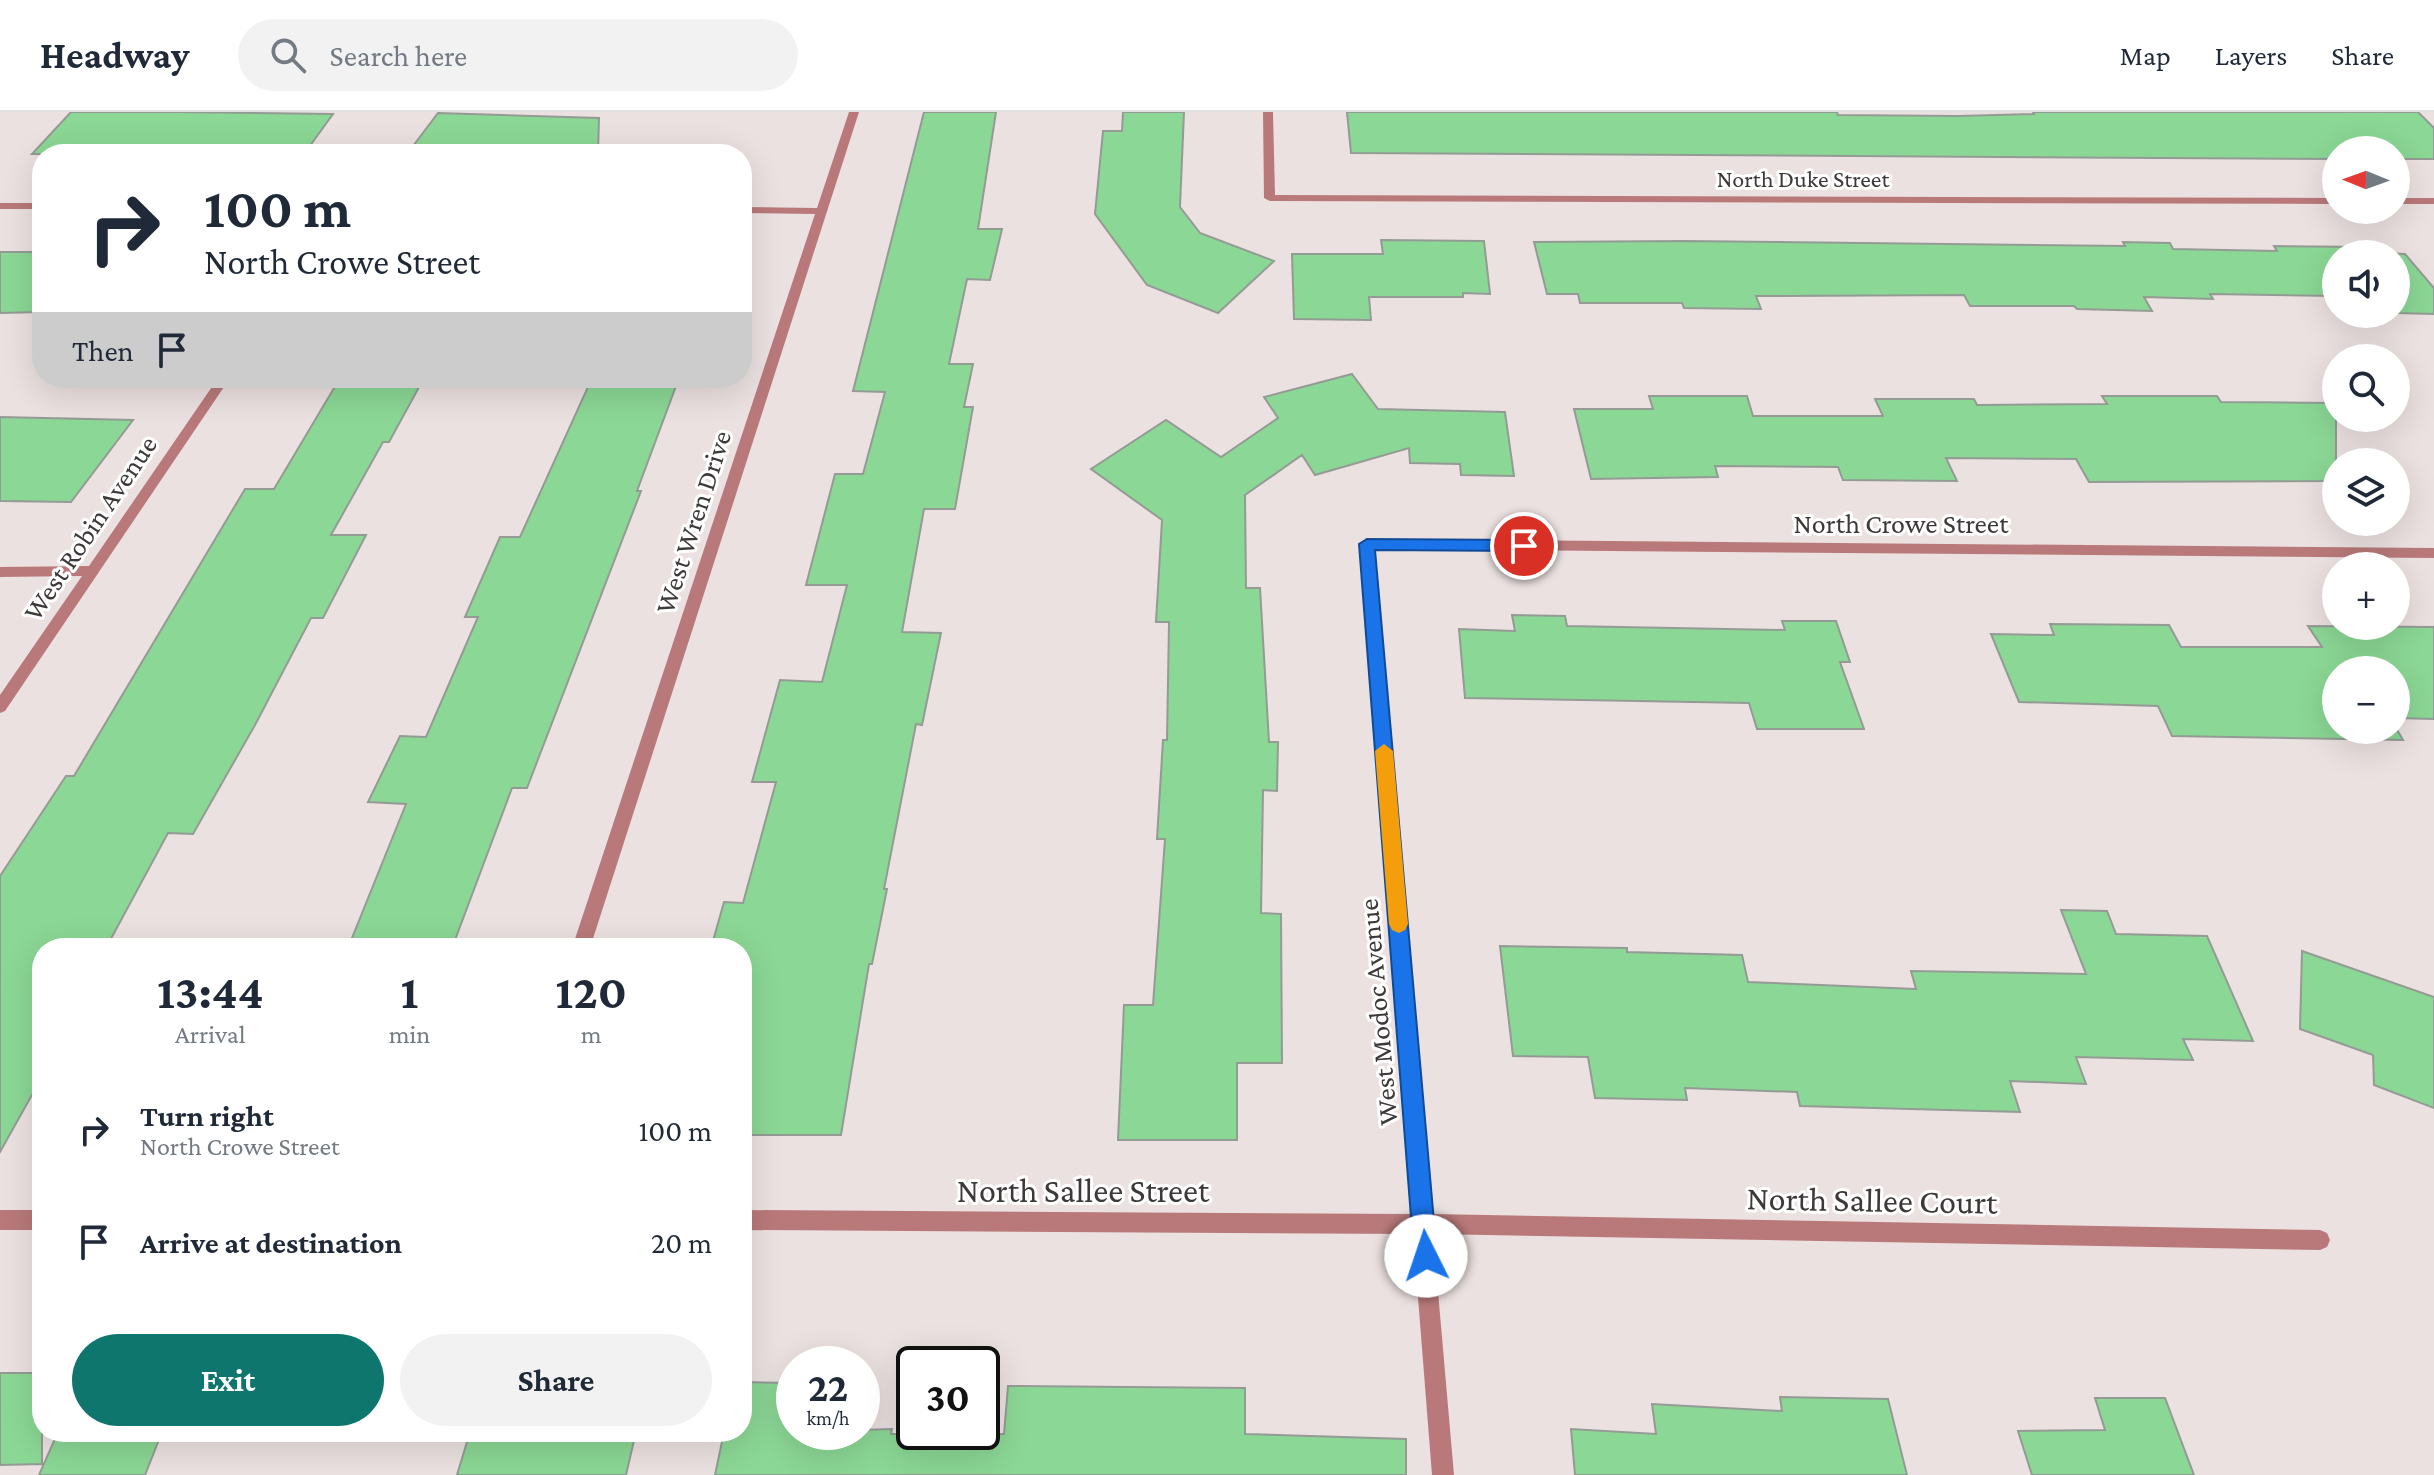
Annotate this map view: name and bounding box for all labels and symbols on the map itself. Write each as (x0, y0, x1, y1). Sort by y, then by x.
north arrow (2322, 136, 2410, 224)
street label: North Duke Street (1717, 165, 1890, 192)
street label: West Wren Drive (649, 427, 737, 617)
street label: West Robin Avenue (17, 430, 163, 626)
street label: North Crowe Street (1794, 508, 2009, 539)
pin (1490, 512, 1558, 580)
street label: West Modoc Avenue (1353, 897, 1403, 1127)
street label: North Sallee Street (957, 1172, 1210, 1209)
street label: North Sallee Court (1746, 1179, 1998, 1221)
position arrow (1384, 1214, 1468, 1298)
speed limit sign: 30 (896, 1346, 1000, 1450)

